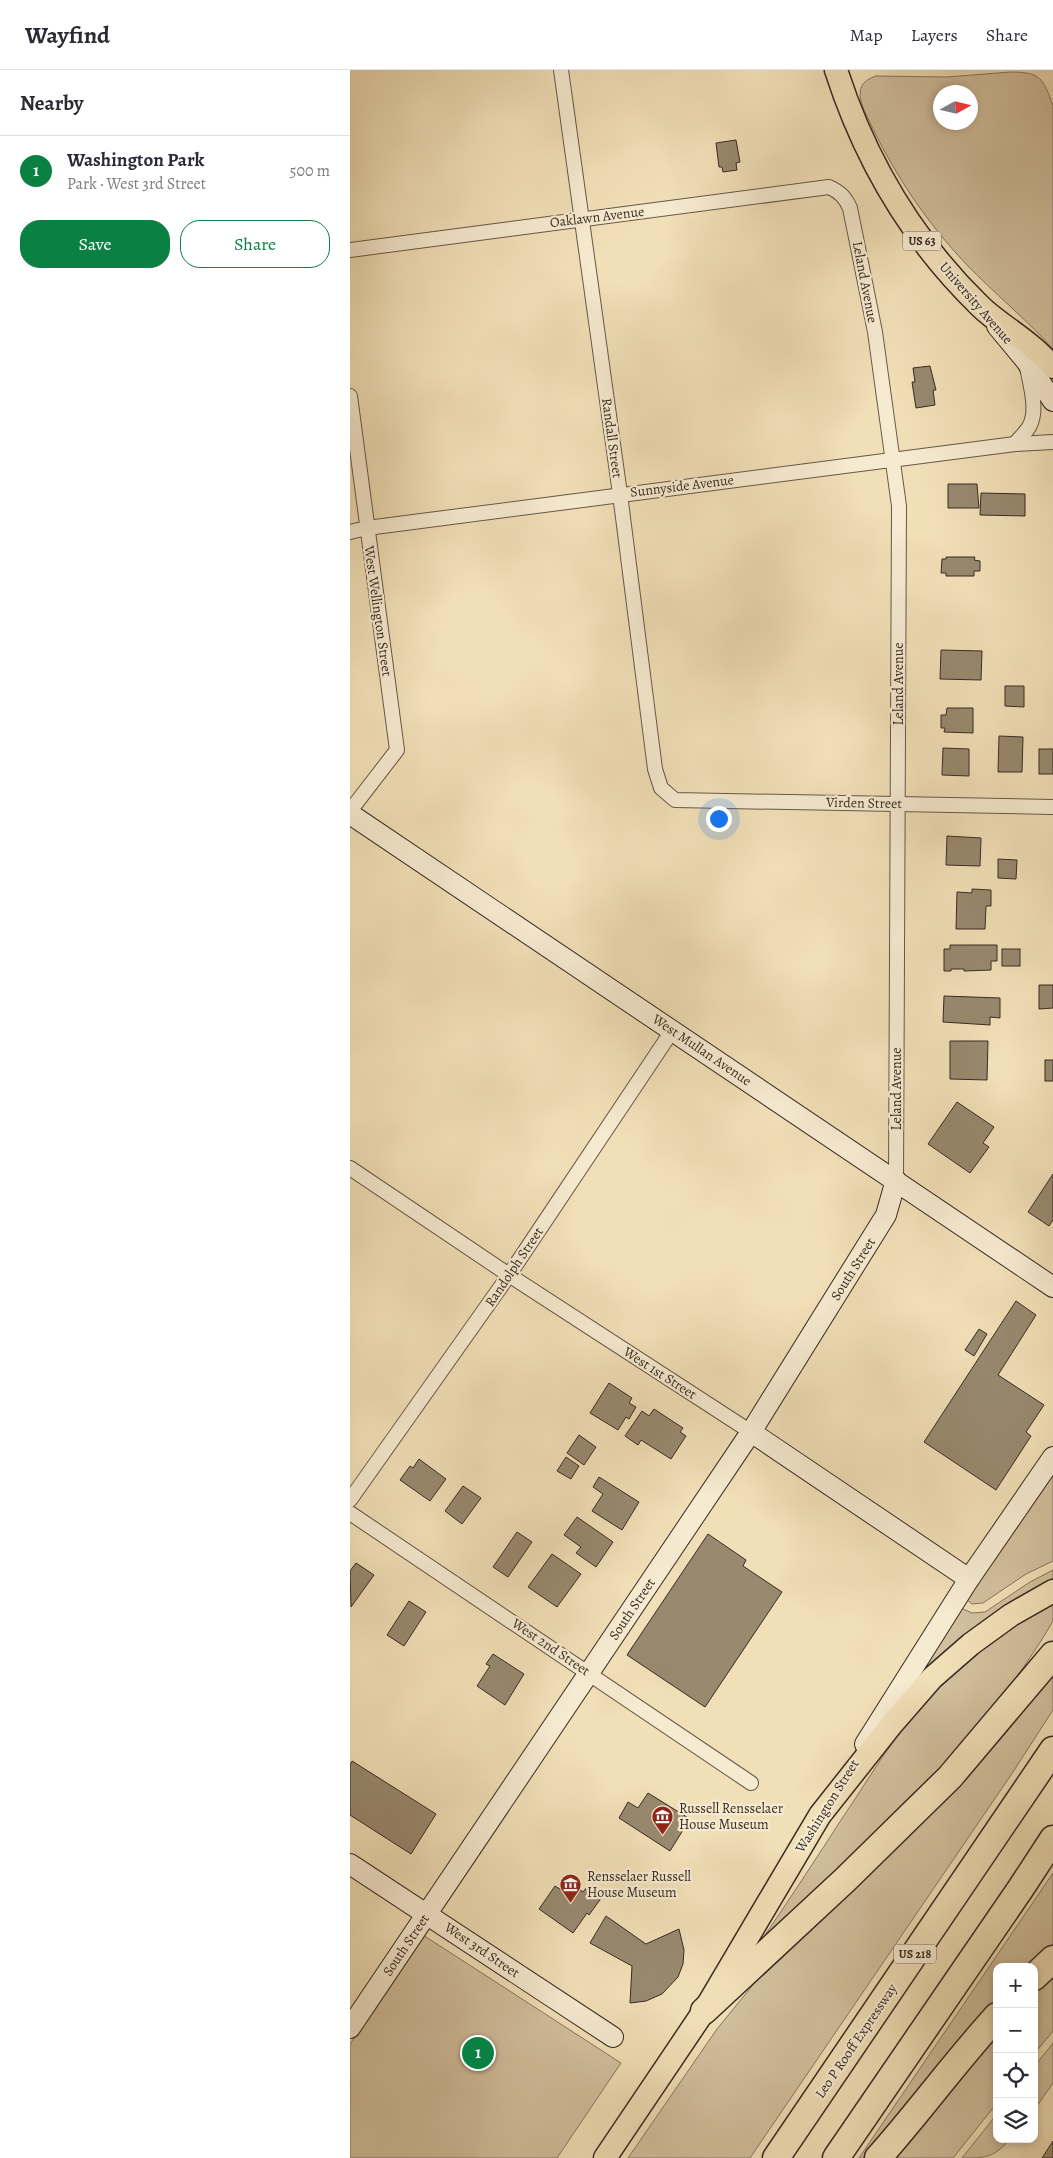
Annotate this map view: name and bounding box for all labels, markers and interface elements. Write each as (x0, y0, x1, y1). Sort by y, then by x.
text: Wayfind (25, 19, 110, 51)
text: Map (850, 23, 883, 47)
text: Layers (911, 23, 958, 47)
text: Share (986, 23, 1028, 47)
north arrow (933, 85, 978, 130)
text: Nearby (20, 89, 83, 117)
text: Washington Park (67, 147, 204, 173)
text: 1 (33, 160, 39, 182)
text: 500 m (290, 160, 330, 182)
text: Park · West 3rd Street (67, 173, 206, 195)
street label: Oaklawn Avenue (549, 202, 645, 232)
button: Save (20, 220, 170, 268)
button: Share (180, 220, 330, 268)
road number: US 63 (903, 232, 941, 250)
street label: Leland Avenue (848, 239, 882, 325)
street label: University Avenue (935, 258, 1017, 348)
street label: Randall Street (597, 397, 627, 480)
street label: Sunnyside Avenue (629, 470, 735, 502)
street label: West Wellington Street (359, 544, 397, 678)
street label: Leland Avenue (889, 643, 908, 725)
street label: Virden Street (825, 793, 902, 813)
your location (706, 806, 732, 832)
street label: West Mullan Avenue (648, 1009, 755, 1090)
street label: Leland Avenue (887, 1048, 906, 1130)
street label: Randolph Street (480, 1223, 548, 1311)
street label: South Street (826, 1234, 880, 1304)
street label: West 1st Street (619, 1342, 701, 1404)
street label: South Street (604, 1574, 660, 1644)
street label: West 2nd Street (507, 1613, 594, 1680)
street label: Washington Street (790, 1755, 864, 1857)
place label: Russell Rensselaer House Museum (679, 1799, 784, 1834)
museum icon: Russell Rensselaer House Museum (651, 1804, 675, 1835)
place label: Rensselaer Russell House Museum (587, 1867, 692, 1902)
museum icon: Rensselaer Russell House Museum (559, 1872, 583, 1903)
street label: South Street (378, 1910, 434, 1980)
street label: West 3rd Street (440, 1917, 524, 1982)
road number: US 218 (894, 1945, 936, 1964)
map controls (993, 1963, 1038, 2143)
button: + (993, 1963, 1038, 2008)
street label: Leo P Rooff Expressway (811, 1979, 902, 2102)
button: − (993, 2008, 1038, 2053)
pin: 1 (462, 2034, 494, 2072)
button: locate (993, 2053, 1038, 2098)
button: layers (993, 2098, 1038, 2143)

